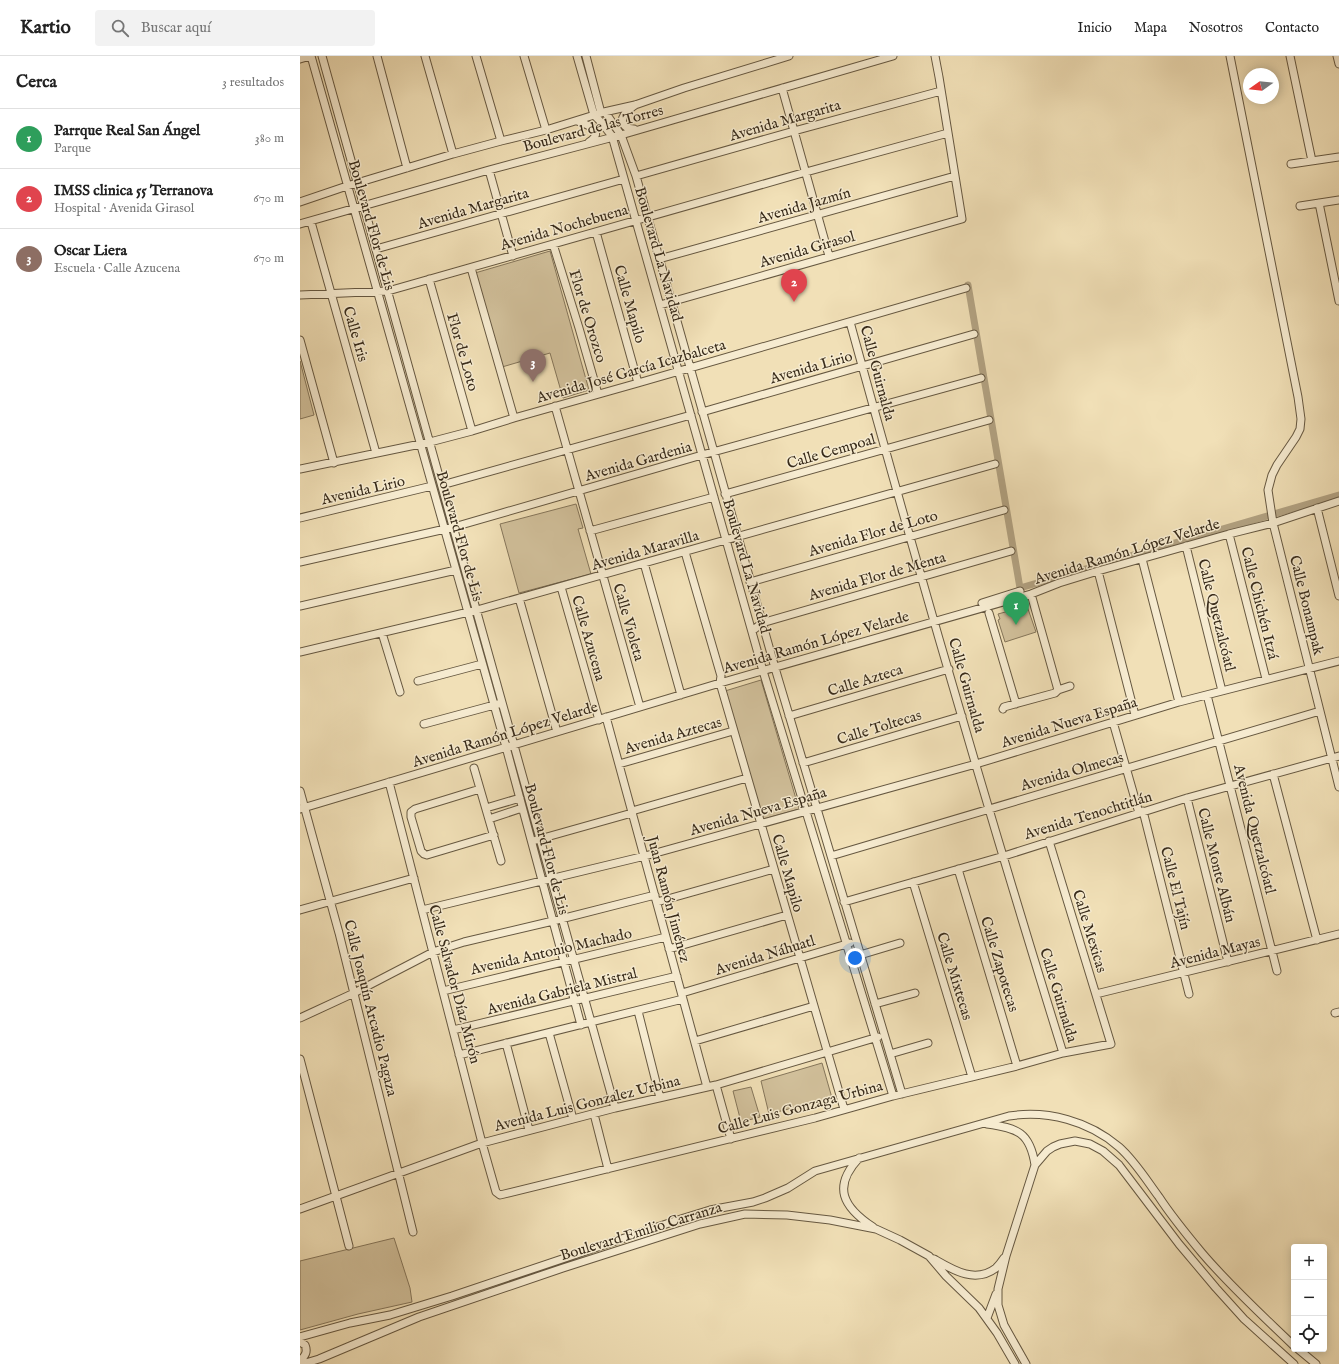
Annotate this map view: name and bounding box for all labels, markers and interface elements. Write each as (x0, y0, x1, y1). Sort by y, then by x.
search box (95, 10, 375, 46)
text: Kartio (20, 16, 71, 40)
icon: search (109, 17, 131, 39)
text: Buscar aquí (141, 18, 211, 37)
text: Inicio (1077, 19, 1112, 37)
text: Mapa (1134, 19, 1167, 37)
text: Nosotros (1189, 19, 1243, 37)
text: Contacto (1265, 19, 1319, 37)
north arrow (1243, 68, 1279, 104)
text: Cerca (16, 72, 57, 93)
text: 3 resultados (222, 74, 284, 91)
street label: Avenida Margarita (726, 95, 843, 146)
street label: Boulevard de las Torres (521, 101, 665, 156)
text: Parrque Real San Ángel (54, 121, 200, 140)
text: 1 (27, 130, 31, 147)
text: 380 m (255, 130, 284, 147)
text: Parque (54, 140, 91, 157)
street label: Boulevard Flor de Lis (344, 158, 399, 293)
text: IMSS clinica 55 Terranova (54, 181, 213, 200)
street label: Avenida Margarita (414, 183, 531, 234)
street label: Avenida Jazmín (755, 183, 853, 228)
street label: Boulevard La Navidad (630, 185, 687, 324)
text: 2 (26, 190, 32, 207)
text: 670 m (253, 190, 284, 207)
text: Hospital · Avenida Girasol (54, 200, 194, 217)
street label: Avenida Nochebuena (497, 200, 631, 255)
street label: Avenida Girasol (756, 227, 858, 272)
text: Oscar Liera (54, 241, 127, 260)
text: 3 (27, 250, 31, 267)
text: 670 m (253, 250, 284, 267)
text: Escuela · Calle Azucena (54, 260, 180, 277)
street label: Calle Mapilo (609, 263, 650, 345)
street label: Flor de Orozco (564, 267, 611, 365)
pin: 2 (781, 269, 807, 302)
street label: Calle Iris (339, 304, 372, 364)
street label: Flor de Loto (442, 311, 483, 394)
street label: Calle Guirnalda (856, 323, 899, 423)
street label: Avenida José García Icazbalceta (533, 335, 728, 408)
street label: Avenida Lirio (767, 347, 855, 389)
pin: 3 (520, 349, 546, 382)
street label: Calle Cempoal (785, 429, 879, 473)
street label: Avenida Gardenia (582, 437, 694, 486)
street label: Boulevard Flor de Lis (432, 469, 487, 604)
street label: Avenida Lirio (318, 472, 407, 510)
street label: Boulevard La Navidad (718, 497, 775, 636)
street label: Avenida Flor de Loto (805, 506, 940, 561)
street label: Avenida Ramón López Velarde (1031, 514, 1222, 589)
street label: Avenida Maravilla (588, 526, 701, 575)
street label: Calle Chichén Itzá (1236, 545, 1283, 662)
street label: Avenida Flor de Menta (805, 548, 948, 605)
street label: Calle Bonampak (1285, 553, 1328, 658)
street label: Calle Quetzalcóatl (1193, 557, 1240, 674)
street label: Calle Violeta (608, 581, 649, 664)
pin: 1 (1003, 592, 1029, 625)
street label: Calle Azucena (567, 593, 610, 684)
street label: Avenida Ramón López Velarde (720, 607, 911, 678)
street label: Calle Guirnalda (944, 636, 989, 735)
street label: Calle Azteca (825, 660, 905, 701)
street label: Avenida Nueva España (998, 693, 1140, 753)
street label: Avenida Ramón López Velarde (409, 697, 600, 772)
street label: Calle Toltecas (835, 706, 924, 749)
street label: Avenida Aztecas (621, 713, 724, 759)
street label: Avenida Olmecas (1018, 748, 1126, 796)
street label: Avenida Quetzalcóatl (1229, 761, 1280, 897)
street label: Boulevard Flor de Lis (520, 781, 573, 917)
street label: Avenida Nueva España (687, 783, 829, 840)
street label: Avenida Tenochtitlán (1021, 787, 1154, 844)
street label: Calle Monte Albán (1193, 806, 1240, 924)
street label: Juan Ramón Jiménez (642, 832, 695, 964)
street label: Calle Mapilo (767, 832, 808, 914)
street label: Calle El Tajín (1156, 845, 1195, 932)
street label: Calle Mexicas (1068, 887, 1111, 975)
street label: Calle Salvador Díaz Mirón (424, 903, 485, 1066)
street label: Calle Zapotecas (976, 914, 1023, 1014)
street label: Calle Joaquín Arcadio Pagaza (339, 918, 402, 1099)
street label: Avenida Antonio Machado (468, 924, 634, 980)
street label: Calle Mixtecas (932, 930, 977, 1023)
street label: Avenida Náhuatl (712, 931, 818, 980)
street label: Avenida Mayas (1167, 932, 1262, 973)
street label: Calle Guirnalda (1035, 946, 1082, 1045)
your location (845, 948, 865, 968)
street label: Avenida Gabriela Mistral (484, 963, 640, 1020)
street label: Avenida Luis Gonzalez Urbina (491, 1071, 682, 1136)
street label: Calle Luis Gonzaga Urbina (716, 1076, 885, 1139)
street label: Boulevard Emilio Carranza (558, 1198, 725, 1265)
map controls (1291, 1244, 1327, 1352)
button: + (1291, 1244, 1327, 1280)
button: − (1291, 1280, 1327, 1316)
button: locate (1291, 1316, 1327, 1352)

